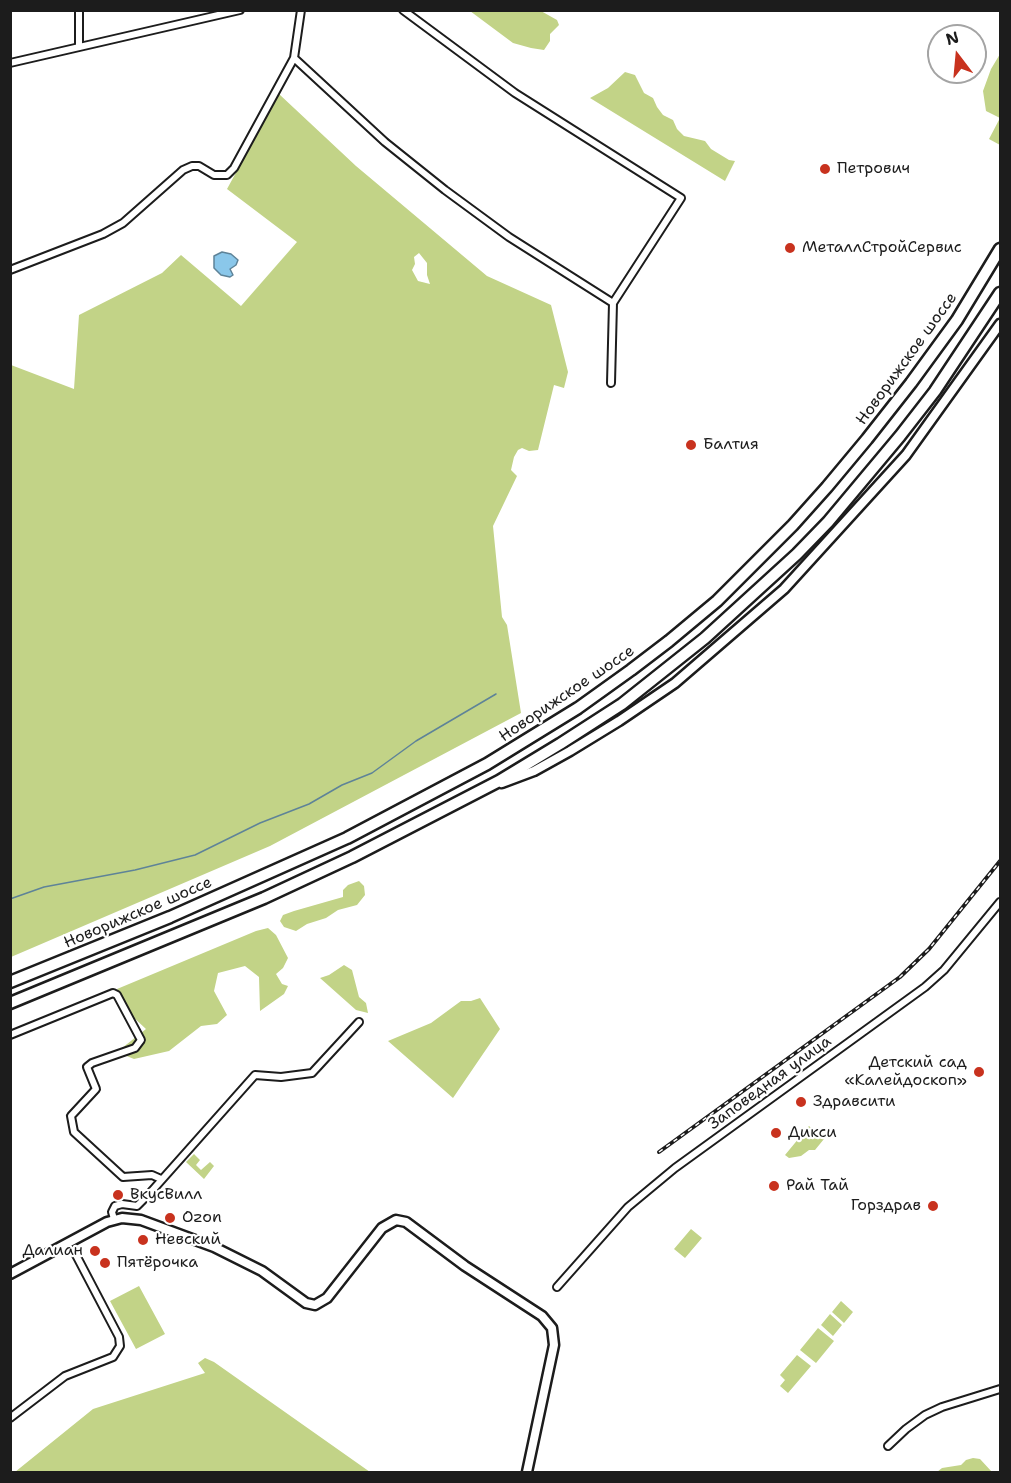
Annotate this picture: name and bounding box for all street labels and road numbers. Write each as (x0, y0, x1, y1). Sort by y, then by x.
street label: Новорижское шоссе (852, 289, 962, 429)
street label: Новорижское шоссе (496, 642, 638, 746)
street label: Новорижское шоссе (61, 873, 215, 953)
street label: Заповедная улица (705, 1032, 835, 1134)

